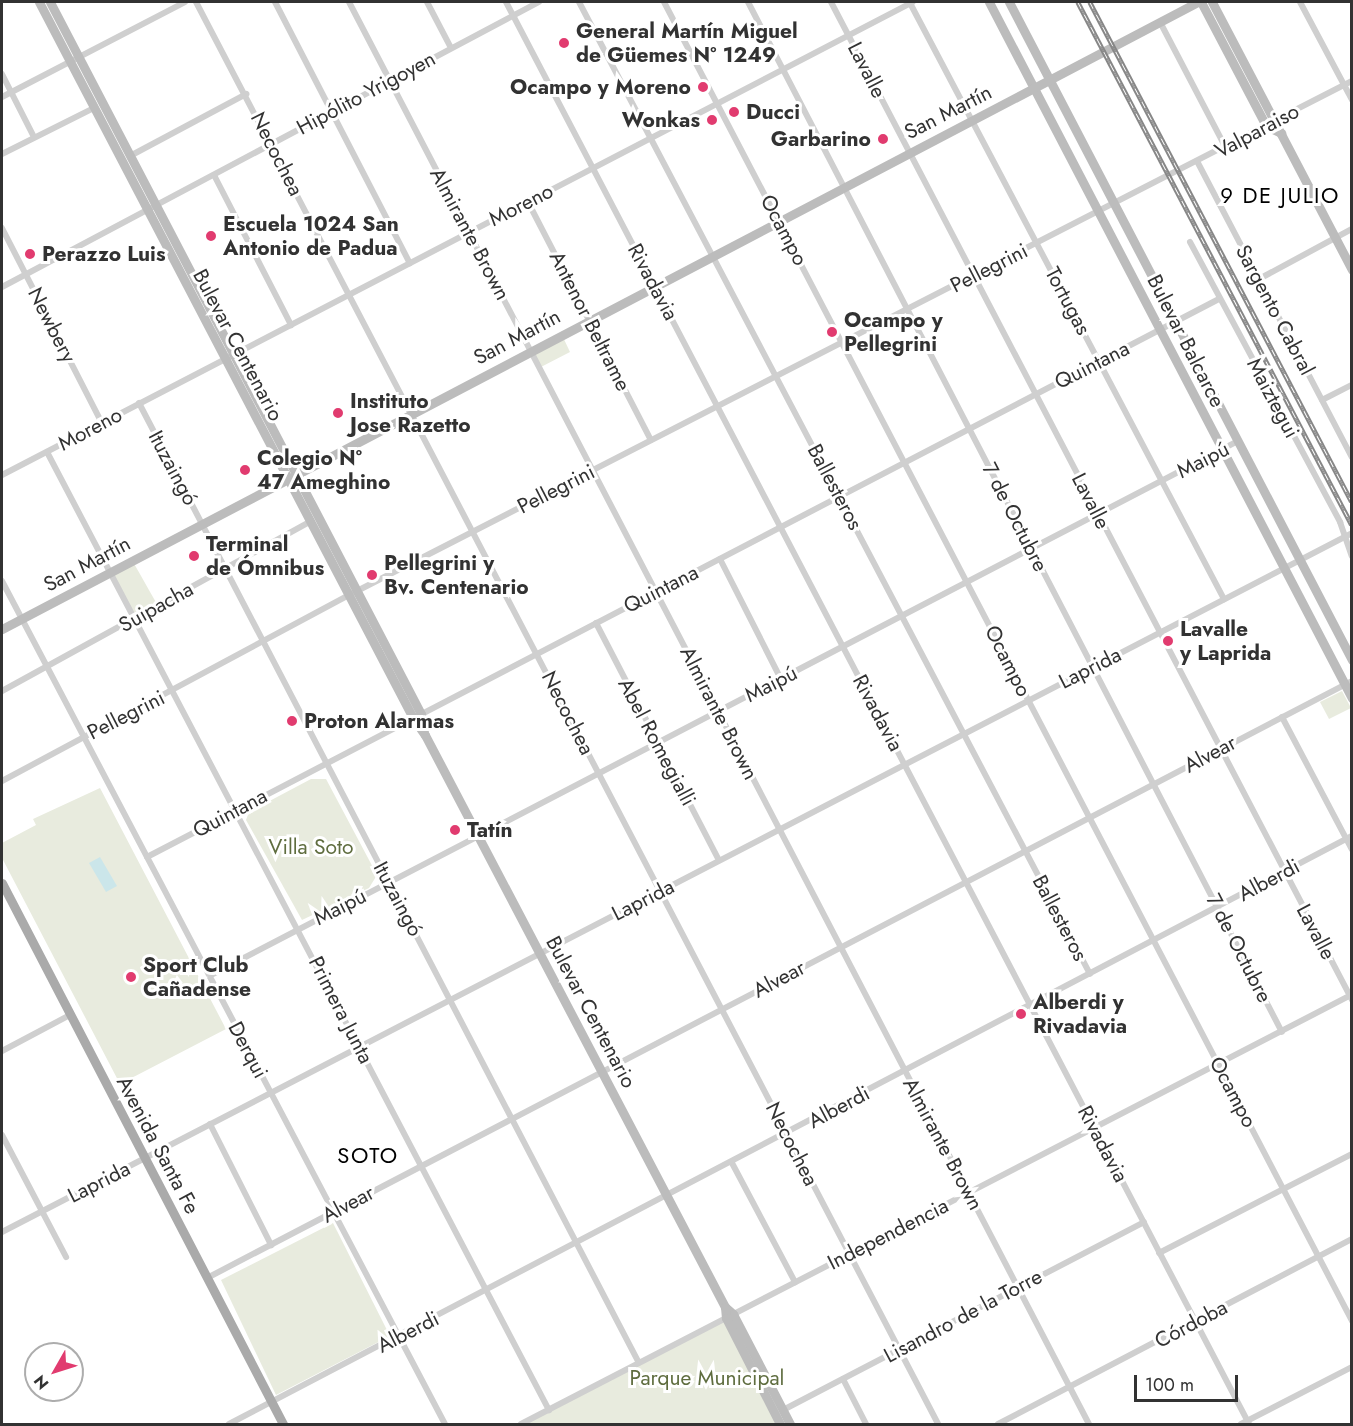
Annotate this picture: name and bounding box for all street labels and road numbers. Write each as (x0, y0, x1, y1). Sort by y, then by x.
street label: Lavalle (842, 38, 892, 102)
street label: Hipólito Yrigoyen (292, 46, 440, 140)
street label: San Martín (900, 79, 996, 145)
street label: Valparaiso (1211, 98, 1303, 164)
street label: Necochea (245, 108, 309, 200)
street label: Almirante Brown (425, 164, 515, 304)
street label: Moreno (485, 178, 557, 232)
street label: Ocampo (755, 190, 813, 270)
street label: Pellegrini (946, 238, 1032, 298)
street label: Rivadavia (622, 239, 684, 325)
street label: Sargento Cabral (1230, 241, 1320, 379)
street label: Antenor Beltrame (544, 247, 636, 395)
street label: Tortugas (1040, 263, 1096, 339)
street label: Bulevar Centenario (187, 265, 289, 425)
street label: Bulevar Balcarce (1142, 270, 1230, 412)
street label: Newbery (22, 283, 82, 367)
street label: San Martín (469, 304, 565, 370)
street label: Quintana (1050, 336, 1134, 394)
street label: Maiztegui (1242, 354, 1304, 442)
street label: Moreno (54, 402, 126, 456)
street label: Ituzaingó (143, 426, 203, 510)
street label: Maipú (1173, 436, 1233, 484)
street label: Ballesteros (802, 440, 868, 534)
street label: 7 de Octubre (977, 458, 1053, 576)
street label: Pellegrini (513, 459, 599, 519)
street label: Lavalle (1066, 469, 1116, 533)
street label: San Martín (39, 531, 135, 597)
street label: Quintana (619, 560, 703, 618)
street label: Suipacha (114, 576, 198, 638)
street label: Ocampo (979, 621, 1037, 701)
street label: Almirante Brown (675, 642, 763, 784)
street label: Laprida (1055, 642, 1125, 694)
street label: Maipú (741, 660, 801, 708)
street label: Necochea (536, 667, 600, 759)
street label: Rivadavia (847, 670, 909, 756)
street label: Abel Romegialli (613, 674, 701, 810)
street label: Pellegrini (83, 685, 169, 745)
street label: Alvear (1179, 730, 1241, 778)
street label: Quintana (189, 783, 271, 843)
street label: Alberdi (1234, 853, 1304, 907)
street label: Ituzaingó (368, 857, 428, 941)
street label: Ballesteros (1027, 871, 1093, 965)
street label: Laprida (608, 874, 678, 926)
street label: Maipú (310, 883, 370, 931)
street label: 7 de Octubre (1201, 889, 1277, 1007)
street label: Lavalle (1291, 900, 1341, 964)
street label: Bulevar Centenario (540, 932, 642, 1092)
street label: Primera Junta (303, 952, 379, 1068)
street label: Alvear (748, 955, 810, 1003)
street label: Derqui (223, 1017, 273, 1083)
street label: Ocampo (1204, 1052, 1262, 1132)
street label: Avenida Santa Fe (111, 1072, 205, 1218)
street label: Almirante Brown (898, 1074, 988, 1214)
street label: Alberdi (804, 1080, 874, 1134)
street label: Necochea (760, 1098, 824, 1190)
street label: Rivadavia (1072, 1101, 1134, 1187)
street label: Laprida (64, 1156, 134, 1208)
street label: Alvear (317, 1180, 379, 1228)
street label: Independencia (823, 1193, 953, 1275)
street label: Lisandro de la Torre (880, 1264, 1046, 1368)
street label: Córdoba (1150, 1294, 1232, 1354)
street label: Alberdi (373, 1306, 443, 1358)

